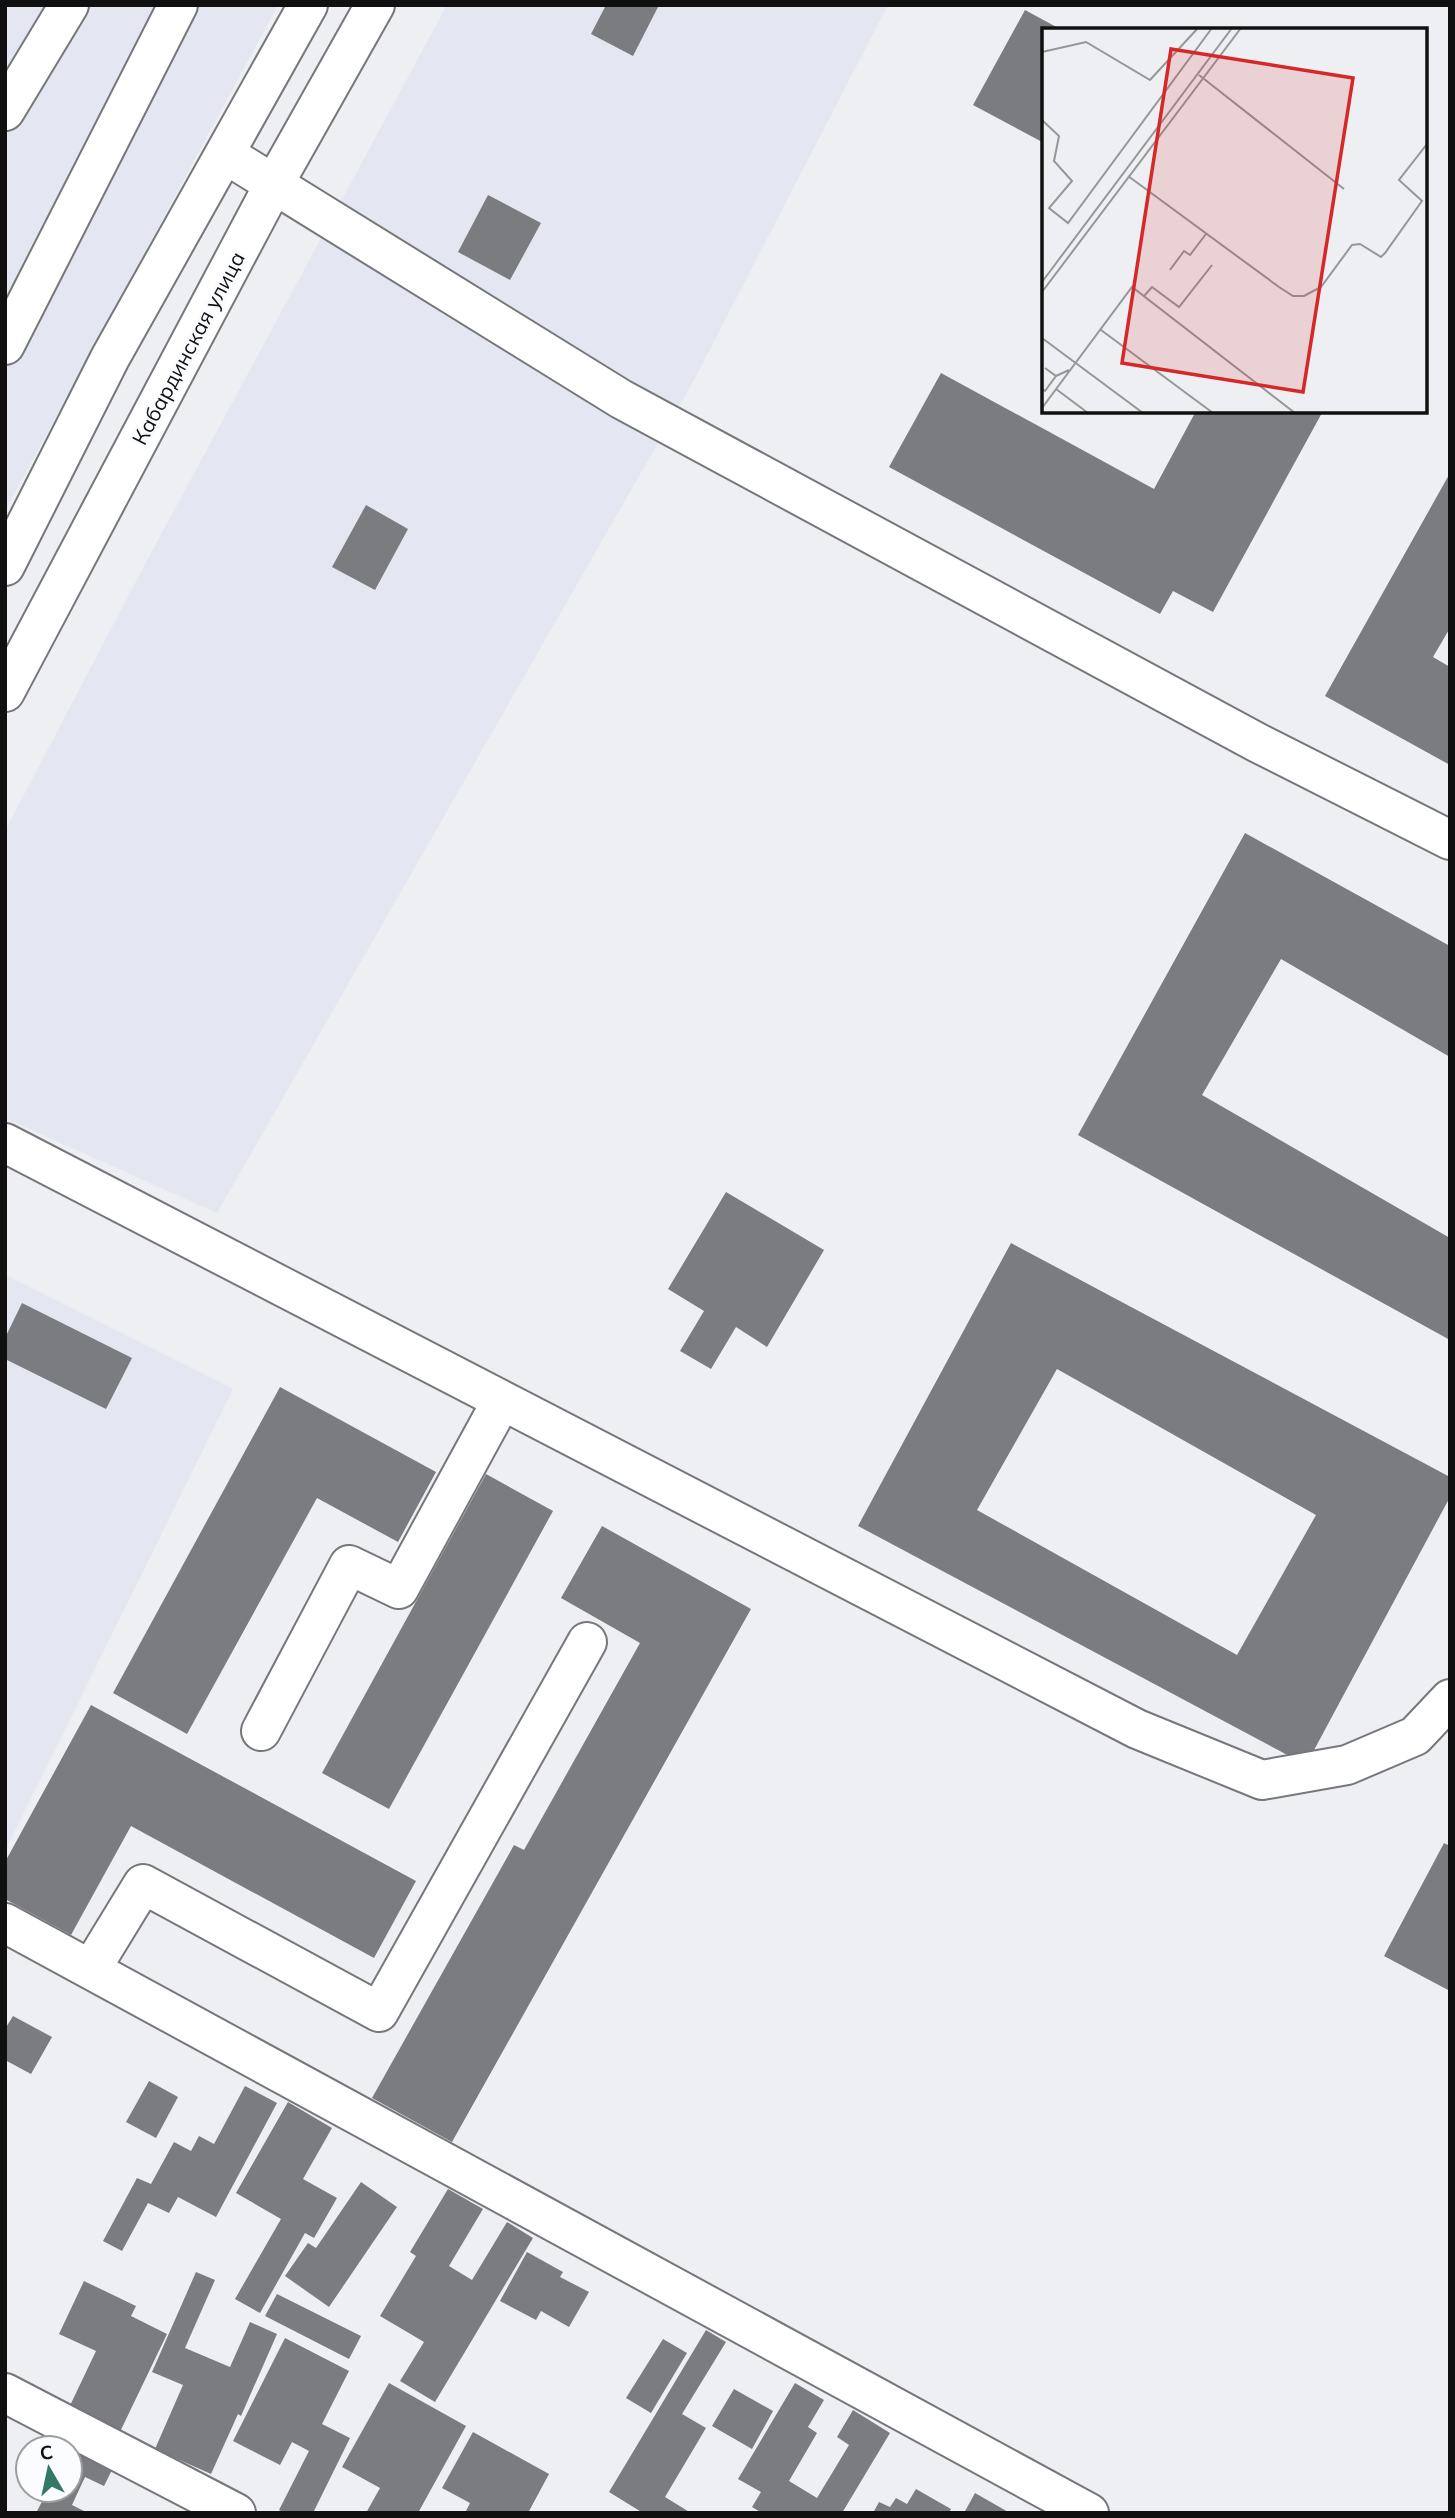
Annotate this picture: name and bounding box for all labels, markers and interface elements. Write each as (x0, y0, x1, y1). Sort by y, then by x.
inset map (1042, 28, 1427, 413)
street label: Кабардинская улица (126, 247, 250, 449)
north arrow (14, 2434, 84, 2504)
text: С (38, 2439, 55, 2465)

